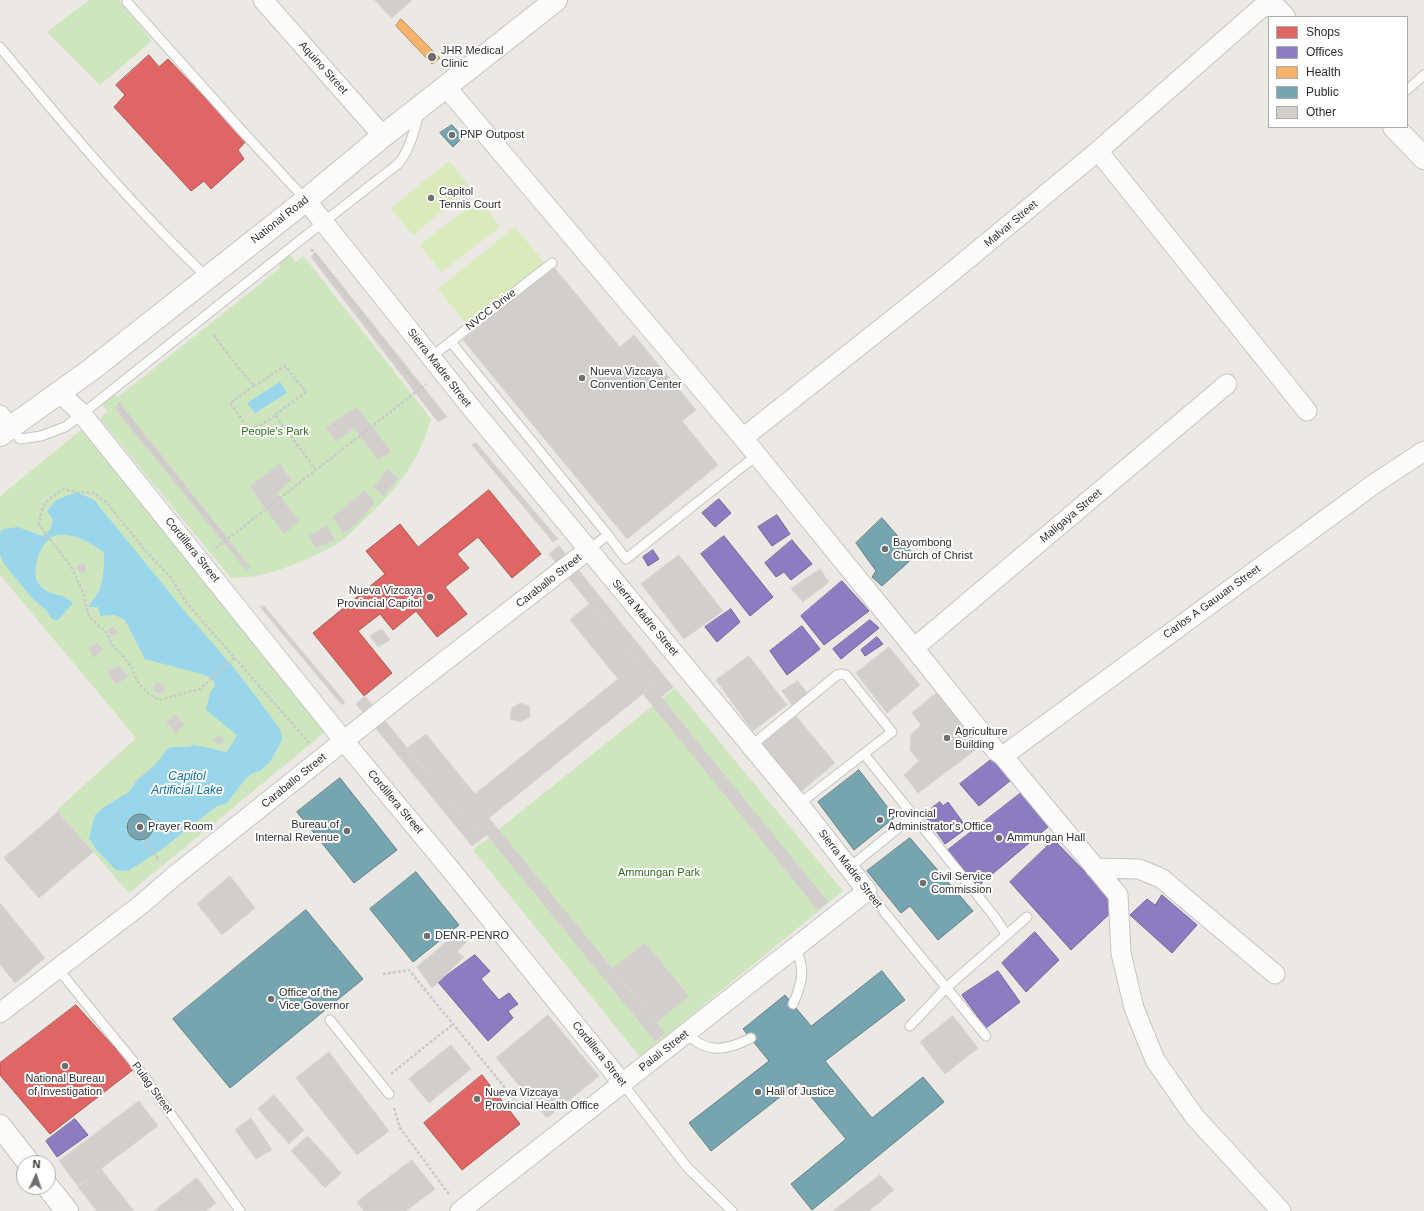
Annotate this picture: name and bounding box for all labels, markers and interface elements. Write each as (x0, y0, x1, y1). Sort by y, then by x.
legend (1268, 16, 1408, 128)
text: Shops (1306, 25, 1340, 39)
street label: Aquino Street (296, 39, 350, 97)
place label: JHR Medical Clinic (441, 44, 503, 70)
text: Offices (1306, 45, 1343, 59)
marker: JHR Medical Clinic (426, 51, 438, 63)
text: Health (1306, 65, 1341, 79)
text: Public (1306, 85, 1339, 99)
text: Other (1306, 105, 1336, 119)
place label: PNP Outpost (460, 128, 524, 142)
marker: PNP Outpost (447, 130, 457, 140)
place label: Capitol Tennis Court (439, 185, 501, 211)
street label: National Road (248, 193, 312, 247)
marker: Capitol Tennis Court (426, 193, 436, 203)
street label: Malvar Street (982, 198, 1040, 250)
street label: NVCC Drive (463, 286, 519, 334)
street label: Sierra Madre Street (404, 326, 474, 410)
place label: Nueva Vizcaya Convention Center (590, 365, 682, 391)
marker: Nueva Vizcaya Convention Center (577, 373, 587, 383)
park label: People's Park (241, 425, 309, 439)
street label: Maligaya Street (1037, 486, 1105, 546)
street label: Cordillera Street (162, 515, 222, 585)
place label: Bayombong Church of Christ (893, 536, 972, 562)
marker: Bayombong Church of Christ (880, 544, 890, 554)
street label: Caraballo Street (514, 551, 584, 611)
street label: Carlos A Gauuan Street (1161, 562, 1263, 642)
street label: Sierra Madre Street (609, 577, 681, 659)
place label: Nueva Vizcaya Provincial Capitol (337, 584, 422, 610)
marker: Nueva Vizcaya Provincial Capitol (425, 592, 435, 602)
place label: Agriculture Building (955, 725, 1008, 751)
marker: Agriculture Building (942, 733, 952, 743)
street label: Caraballo Street (259, 751, 329, 811)
street label: Cordillera Street (364, 767, 426, 837)
water label: Capitol Artificial Lake (151, 770, 223, 798)
place label: Provincial Administrator's Office (888, 807, 992, 833)
marker: Provincial Administrator's Office (875, 815, 885, 825)
place label: Bureau of Internal Revenue (255, 818, 339, 844)
place label: Prayer Room (148, 820, 213, 834)
marker: Prayer Room (135, 822, 145, 832)
marker: Bureau of Internal Revenue (342, 826, 352, 836)
street label: Sierra Madre Street (815, 827, 885, 911)
place label: Ammungan Hall (1007, 831, 1085, 845)
marker: Ammungan Hall (994, 833, 1004, 843)
park label: Ammungan Park (618, 866, 700, 880)
place label: Civil Service Commission (931, 870, 992, 896)
marker: Civil Service Commission (918, 878, 928, 888)
place label: DENR-PENRO (435, 929, 509, 943)
marker: DENR-PENRO (422, 931, 432, 941)
place label: Office of the Vice Governor (279, 986, 349, 1012)
marker: Office of the Vice Governor (266, 994, 276, 1004)
street label: Cordillera Street (569, 1019, 629, 1089)
street label: Palali Street (637, 1028, 691, 1074)
street label: Pulag Street (129, 1060, 175, 1116)
marker: National Bureau of Investigation (60, 1061, 70, 1071)
place label: National Bureau of Investigation (26, 1072, 104, 1098)
place label: Hall of Justice (766, 1085, 834, 1099)
place label: Nueva Vizcaya Provincial Health Office (485, 1086, 599, 1112)
marker: Hall of Justice (753, 1087, 763, 1097)
marker: Nueva Vizcaya Provincial Health Office (472, 1094, 482, 1104)
north arrow (16, 1155, 56, 1195)
text: N (32, 1158, 41, 1170)

